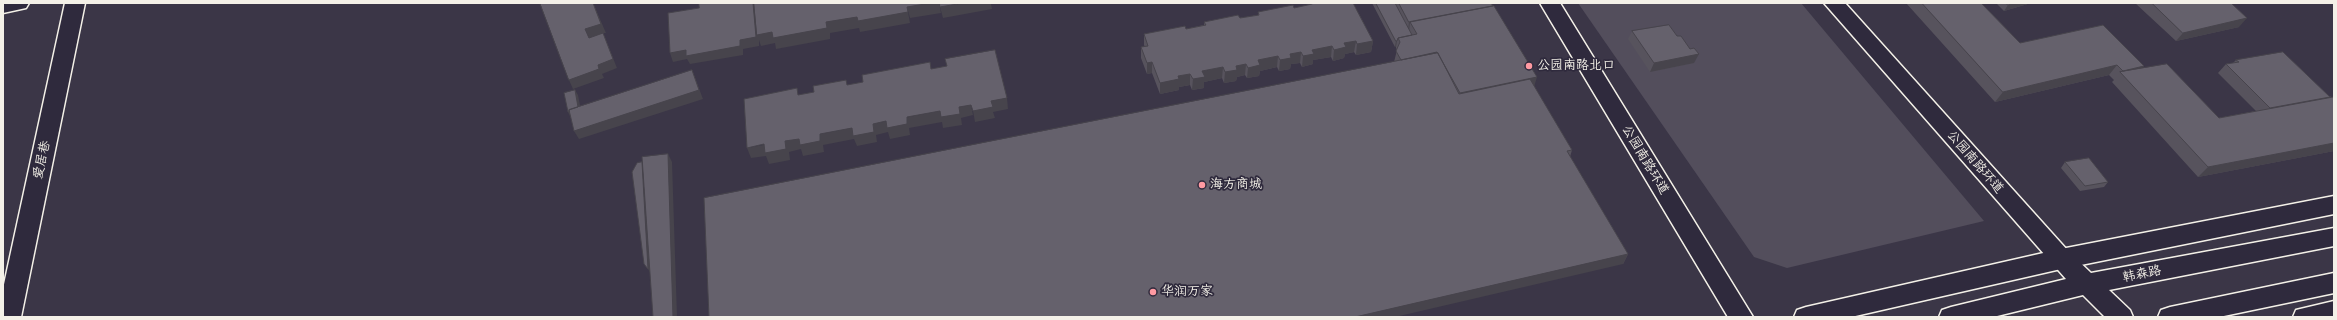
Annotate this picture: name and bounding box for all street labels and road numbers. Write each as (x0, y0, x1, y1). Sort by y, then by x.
street label: 公园南路环道 (1618, 123, 1672, 197)
street label: 公园南路环道 (1944, 127, 2006, 197)
street label: 爱居巷 (30, 139, 54, 181)
street label: 韩森路 (2121, 263, 2163, 285)

